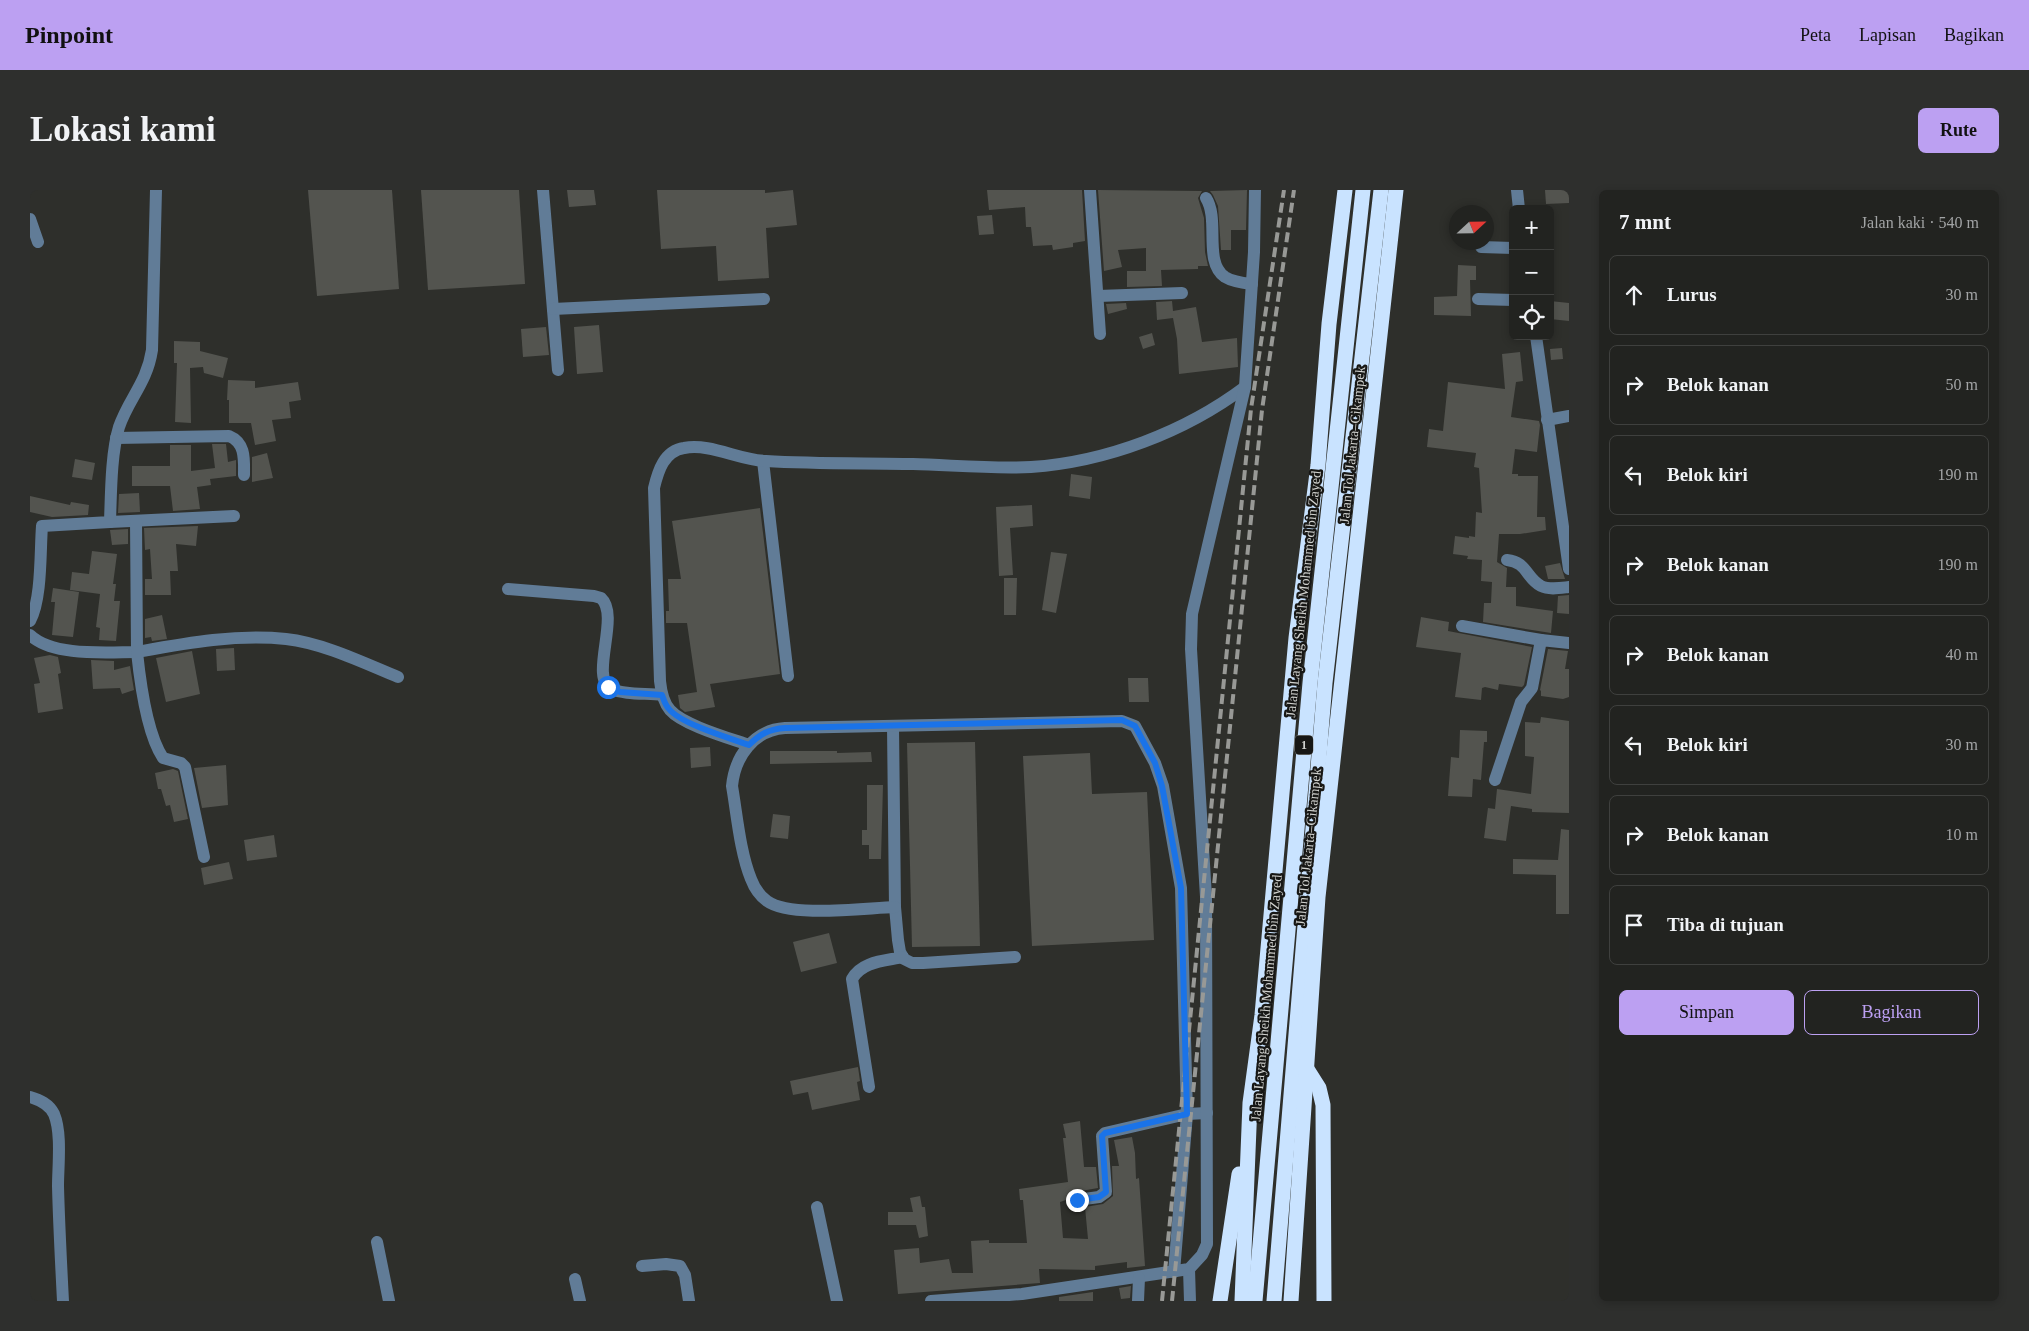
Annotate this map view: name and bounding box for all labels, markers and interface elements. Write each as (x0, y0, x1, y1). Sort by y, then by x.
text: Pinpoint (25, 22, 113, 48)
text: Peta (1800, 25, 1831, 45)
text: Lapisan (1859, 25, 1916, 45)
text: Bagikan (1944, 25, 2004, 45)
button: Rute (1918, 108, 1999, 153)
text: Lokasi kami (30, 110, 216, 149)
north arrow (1449, 205, 1494, 250)
map controls (1509, 205, 1554, 340)
button: + (1509, 205, 1554, 250)
text: 7 mnt (1619, 210, 1671, 234)
text: Jalan kaki · 540 m (1861, 214, 1979, 231)
button: − (1509, 250, 1554, 295)
icon: ahead (1620, 281, 1648, 309)
text: Lurus (1667, 284, 1717, 305)
text: 30 m (1946, 286, 1978, 303)
button: locate (1509, 295, 1554, 340)
street label: Jalan Tol Jakarta–Cikampek (1337, 366, 1368, 524)
icon: right (1620, 371, 1648, 399)
text: Belok kanan (1667, 374, 1769, 395)
text: 50 m (1946, 376, 1978, 393)
icon: left (1620, 461, 1648, 489)
text: Belok kiri (1667, 464, 1748, 485)
text: 190 m (1938, 466, 1978, 483)
street label: Jalan Layang Sheikh Mohammed bin Zayed (1283, 470, 1324, 718)
icon: right (1620, 551, 1648, 579)
text: Belok kanan (1667, 554, 1769, 575)
text: 190 m (1938, 556, 1978, 573)
icon: right (1620, 641, 1648, 669)
text: Belok kanan (1667, 644, 1769, 665)
text: 40 m (1946, 646, 1978, 663)
route start (597, 676, 620, 699)
icon: left (1620, 731, 1648, 759)
text: Belok kiri (1667, 734, 1748, 755)
road number: 1 (1295, 736, 1313, 754)
text: 30 m (1946, 736, 1978, 753)
street label: Jalan Tol Jakarta–Cikampek (1293, 768, 1324, 926)
icon: right (1620, 821, 1648, 849)
text: Belok kanan (1667, 824, 1769, 845)
text: 10 m (1946, 826, 1978, 843)
street label: Jalan Layang Sheikh Mohammed bin Zayed (1248, 874, 1285, 1122)
icon: arrive (1620, 911, 1648, 939)
text: Tiba di tujuan (1667, 914, 1784, 935)
button: Simpan (1619, 990, 1794, 1035)
button: Bagikan (1804, 990, 1979, 1035)
route end (1066, 1189, 1089, 1212)

